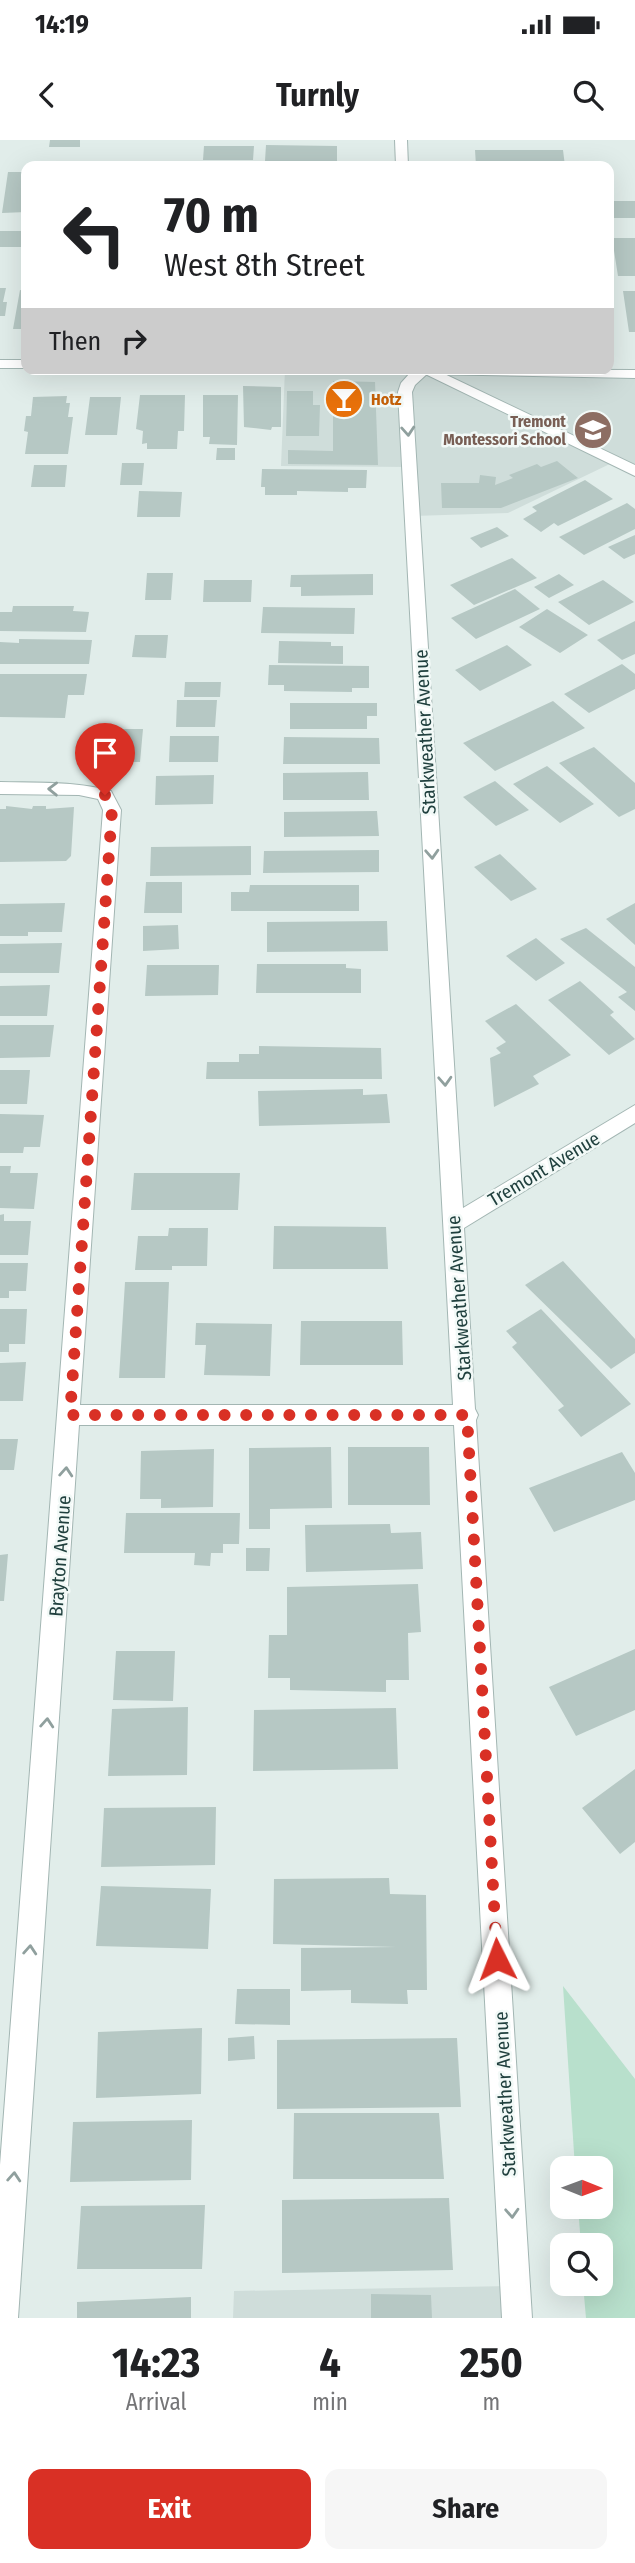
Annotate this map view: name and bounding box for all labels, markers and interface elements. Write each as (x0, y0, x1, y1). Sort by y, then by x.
text: 14:19 (35, 9, 89, 40)
icon: back (28, 76, 66, 114)
text: Turnly (276, 76, 359, 114)
icon: search (569, 76, 607, 114)
text: 70 m (164, 186, 259, 245)
icon: left (49, 189, 140, 280)
text: West 8th Street (164, 246, 365, 284)
icon: right (115, 322, 153, 360)
text: Then (49, 326, 101, 357)
bar icon: Hotz (323, 378, 365, 420)
place label: Hotz (371, 390, 402, 409)
school or university icon: Tremont Montessori School (572, 409, 614, 451)
place label: Tremont Montessori School (443, 412, 567, 449)
one-way arrow (400, 426, 415, 437)
street label: Starkweather Avenue (409, 649, 441, 815)
pin (75, 723, 135, 795)
icon: arrive (86, 734, 124, 772)
one-way arrow (47, 781, 58, 796)
one-way arrow (425, 849, 440, 860)
one-way arrow (438, 1076, 453, 1087)
street label: Tremont Avenue (484, 1127, 604, 1211)
street label: Starkweather Avenue (442, 1215, 476, 1381)
one-way arrow (58, 1466, 73, 1477)
street label: Brayton Avenue (44, 1495, 76, 1617)
one-way arrow (39, 1717, 54, 1728)
position arrow (460, 1922, 534, 1996)
one-way arrow (22, 1944, 37, 1955)
street label: Starkweather Avenue (489, 2011, 521, 2177)
north arrow (550, 2156, 612, 2219)
map controls (550, 2156, 613, 2296)
one-way arrow (6, 2171, 21, 2182)
one-way arrow (504, 2208, 519, 2219)
button: search (550, 2233, 613, 2296)
text: 14:23 (112, 2338, 200, 2388)
text: 4 (319, 2338, 341, 2388)
text: 250 (460, 2338, 523, 2388)
text: Arrival (126, 2388, 187, 2416)
text: min (312, 2388, 348, 2416)
text: m (483, 2388, 500, 2416)
button: Exit (28, 2469, 311, 2549)
button: Share (325, 2469, 607, 2549)

